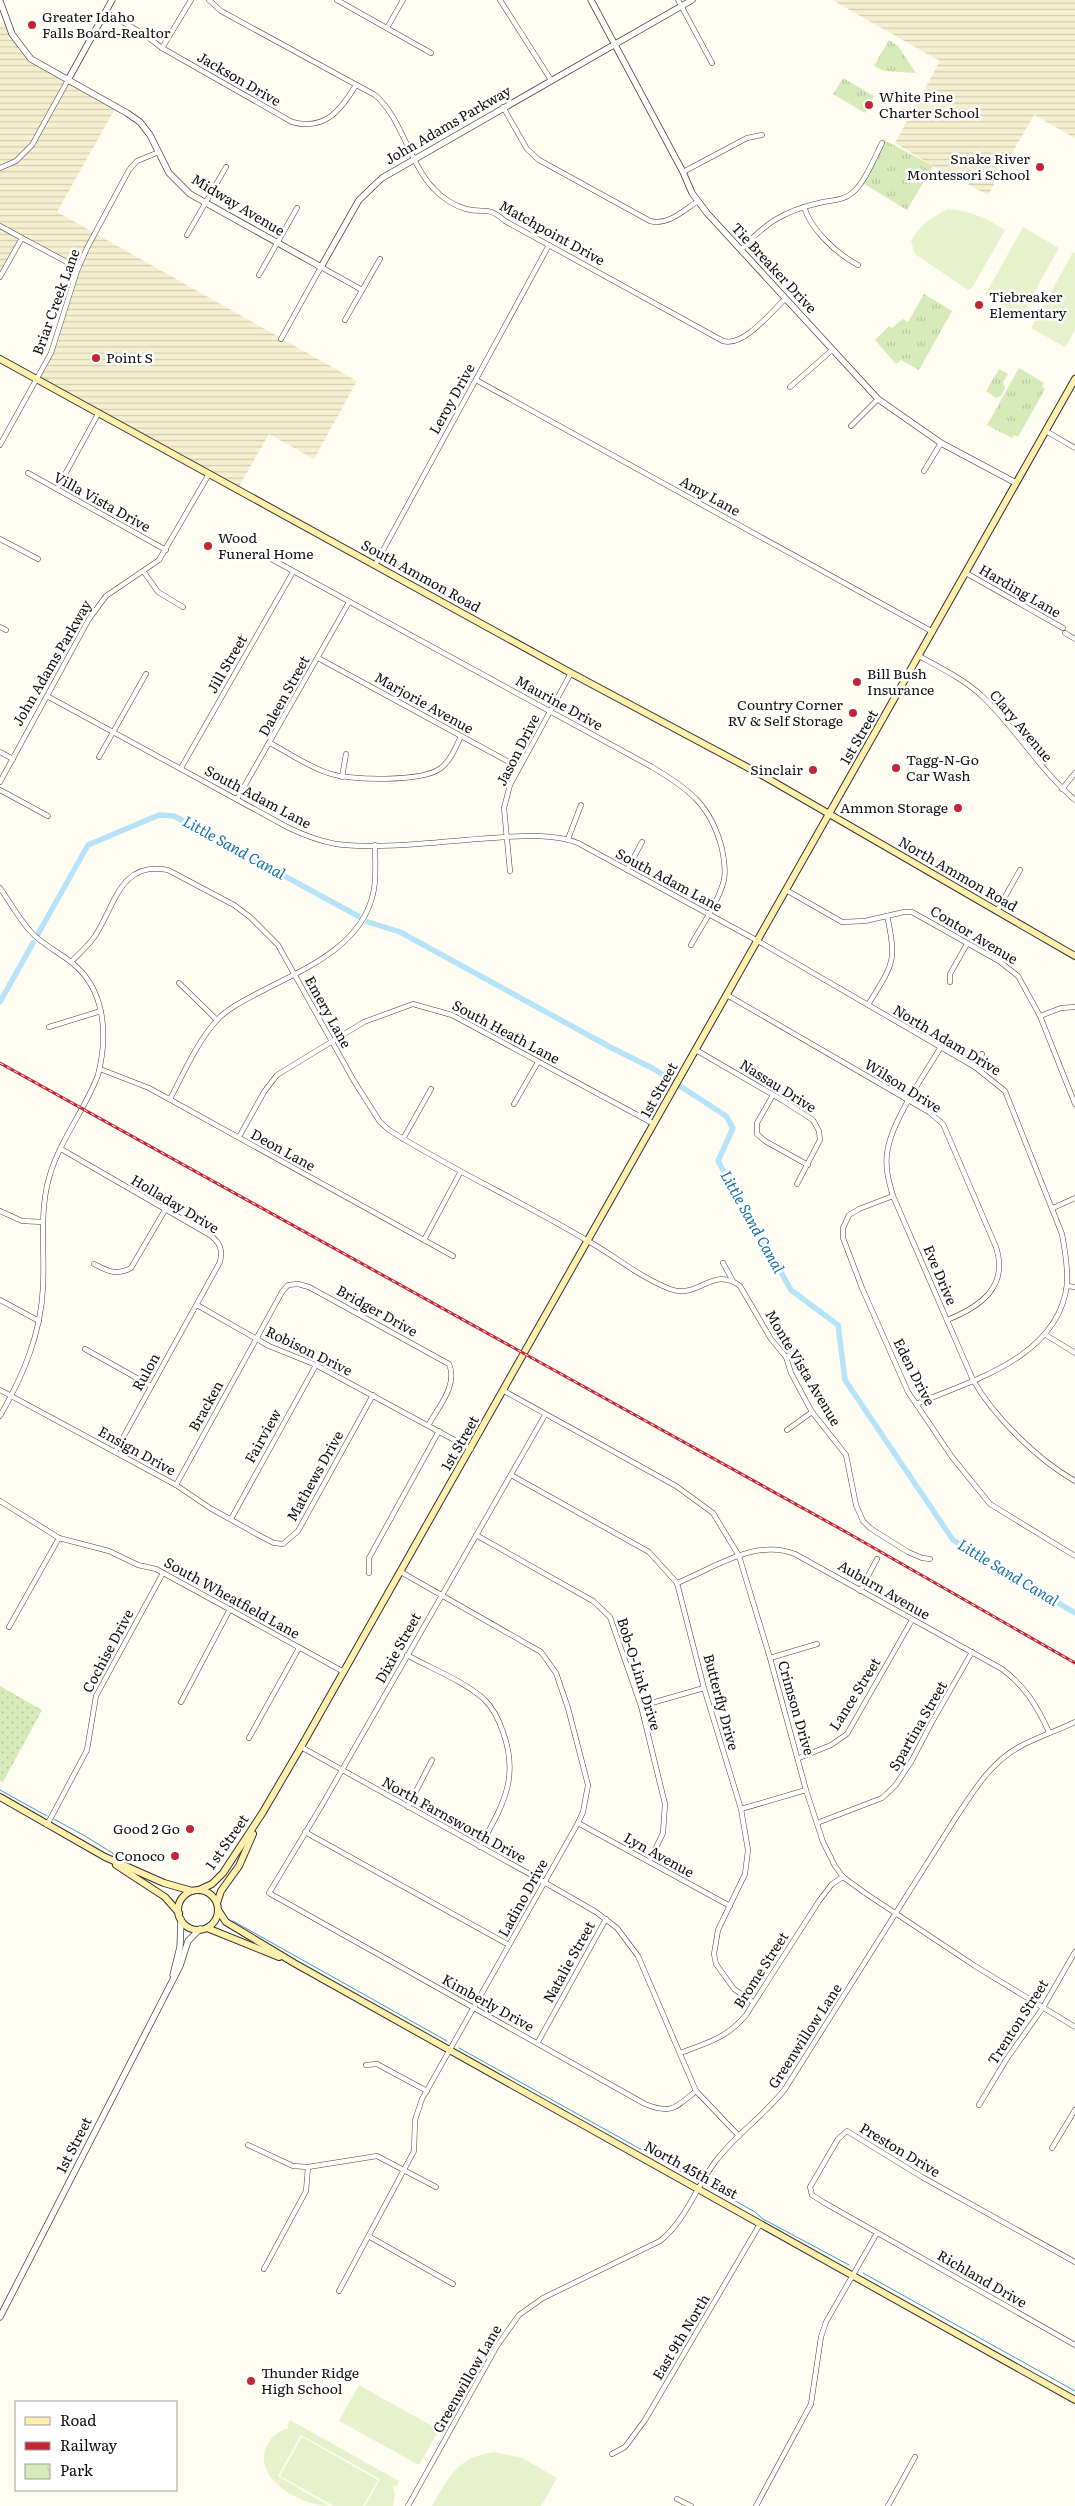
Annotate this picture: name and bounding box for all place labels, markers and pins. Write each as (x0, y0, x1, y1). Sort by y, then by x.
place label: Greater Idaho Falls Board-Realtor (42, 6, 171, 42)
marker: Greater Idaho Falls Board-Realtor (26, 19, 38, 31)
place label: White Pine Charter School (879, 86, 980, 122)
marker: White Pine Charter School (863, 99, 875, 111)
place label: Snake River Montessori School (907, 148, 1030, 184)
marker: Snake River Montessori School (1034, 161, 1046, 173)
place label: Tiebreaker Elementary (989, 286, 1068, 322)
marker: Tiebreaker Elementary (973, 299, 985, 311)
place label: Point S (106, 347, 153, 367)
marker: Point S (90, 352, 102, 364)
place label: Wood Funeral Home (218, 527, 314, 563)
marker: Wood Funeral Home (202, 540, 214, 552)
place label: Bill Bush Insurance (867, 663, 934, 699)
marker: Bill Bush Insurance (851, 676, 863, 688)
place label: Country Corner RV & Self Storage (728, 694, 843, 730)
marker: Country Corner RV & Self Storage (847, 707, 859, 719)
place label: Tagg-N-Go Car Wash (906, 749, 979, 785)
place label: Sinclair (750, 759, 803, 779)
marker: Tagg-N-Go Car Wash (890, 762, 902, 774)
marker: Sinclair (807, 764, 819, 776)
place label: Ammon Storage (840, 797, 948, 817)
marker: Ammon Storage (952, 802, 964, 814)
place label: Good 2 Go (113, 1818, 180, 1838)
marker: Good 2 Go (184, 1823, 196, 1835)
place label: Conoco (115, 1845, 165, 1865)
marker: Conoco (169, 1850, 181, 1862)
place label: Thunder Ridge High School (261, 2362, 359, 2398)
marker: Thunder Ridge High School (245, 2375, 257, 2387)

